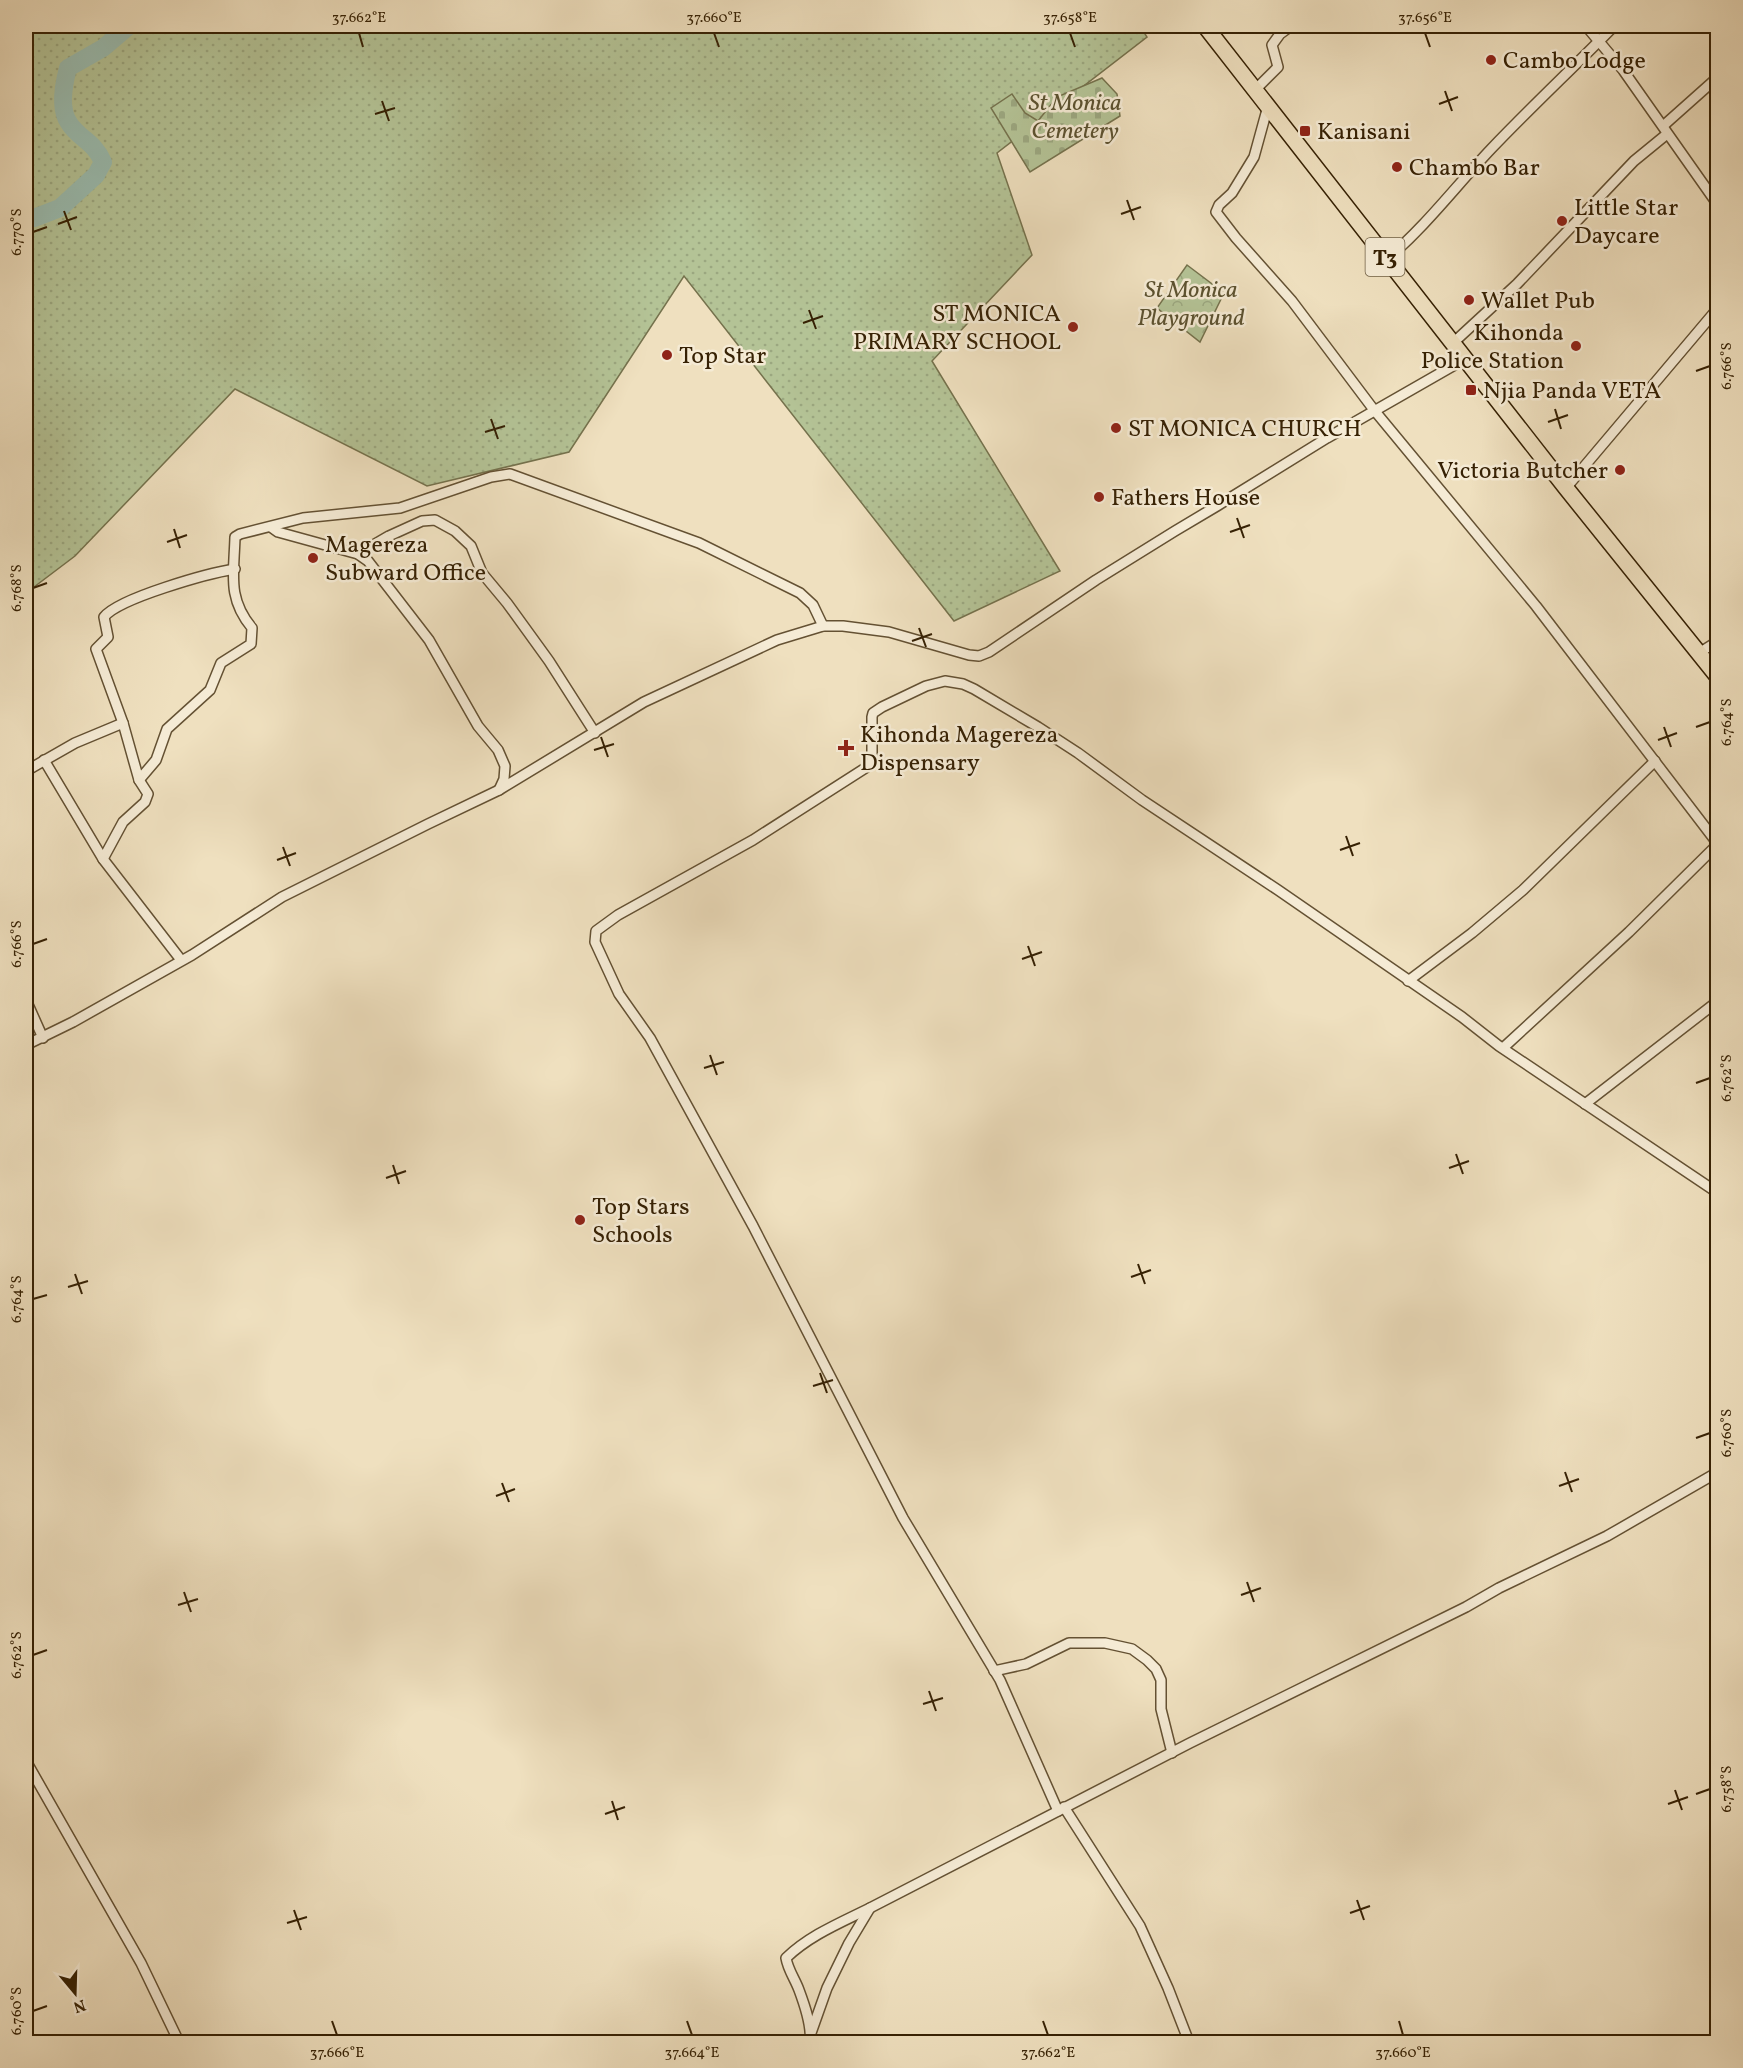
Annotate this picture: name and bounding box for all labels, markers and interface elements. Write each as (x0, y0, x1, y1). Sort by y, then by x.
text: 37.662°E (332, 8, 386, 29)
text: 37.660°E (686, 8, 742, 29)
text: 37.658°E (1043, 8, 1097, 29)
text: 37.656°E (1398, 8, 1452, 29)
place label: Cambo Lodge (1503, 45, 1646, 79)
marker: Cambo Lodge (1484, 53, 1498, 67)
park label: St Monica Cemetery (1028, 87, 1122, 149)
place label: Kanisani (1317, 116, 1411, 150)
marker: Kanisani (1298, 124, 1312, 138)
place label: Chambo Bar (1409, 152, 1540, 186)
marker: Chambo Bar (1390, 160, 1404, 174)
place label: Little Star Daycare (1574, 192, 1678, 254)
text: 6.770°S (7, 208, 28, 256)
marker: Little Star Daycare (1555, 214, 1569, 228)
road number: T3 (1366, 238, 1404, 276)
park label: St Monica Playground (1137, 274, 1245, 336)
place label: Wallet Pub (1481, 285, 1595, 319)
marker: Wallet Pub (1462, 293, 1476, 307)
place label: ST MONICA PRIMARY SCHOOL (853, 298, 1061, 360)
place label: Kihonda Police Station (1421, 317, 1564, 379)
marker: ST MONICA PRIMARY SCHOOL (1066, 320, 1080, 334)
marker: Kihonda Police Station (1569, 339, 1583, 353)
place label: Top Star (679, 340, 766, 374)
text: 6.766°S (1717, 342, 1738, 390)
marker: Top Star (660, 348, 674, 362)
place label: Njia Panda VETA (1483, 375, 1661, 409)
marker: Njia Panda VETA (1464, 383, 1478, 397)
place label: ST MONICA CHURCH (1128, 413, 1362, 447)
marker: ST MONICA CHURCH (1109, 421, 1123, 435)
place label: Victoria Butcher (1437, 455, 1608, 489)
marker: Victoria Butcher (1613, 463, 1627, 477)
place label: Fathers House (1111, 482, 1260, 516)
marker: Fathers House (1092, 490, 1106, 504)
place label: Magereza Subward Office (325, 529, 486, 591)
marker: Magereza Subward Office (306, 551, 320, 565)
text: 6.768°S (7, 564, 28, 612)
text: 6.764°S (1717, 698, 1738, 746)
place label: Kihonda Magereza Dispensary (860, 719, 1059, 781)
marker: Kihonda Magereza Dispensary (837, 739, 855, 757)
text: 6.766°S (7, 920, 28, 968)
text: 6.762°S (1717, 1054, 1738, 1102)
place label: Top Stars Schools (592, 1191, 690, 1253)
marker: Top Stars Schools (573, 1213, 587, 1227)
text: 6.764°S (7, 1275, 28, 1323)
text: 6.760°S (1717, 1409, 1738, 1457)
text: 6.762°S (7, 1631, 28, 1679)
text: 6.758°S (1717, 1766, 1738, 1812)
north arrow (45, 1963, 105, 2023)
text: 6.760°S (7, 1987, 28, 2035)
text: N (70, 1993, 88, 2018)
text: 37.666°E (310, 2043, 364, 2064)
text: 37.664°E (665, 2043, 719, 2064)
text: 37.662°E (1021, 2043, 1075, 2064)
text: 37.660°E (1375, 2043, 1431, 2064)

